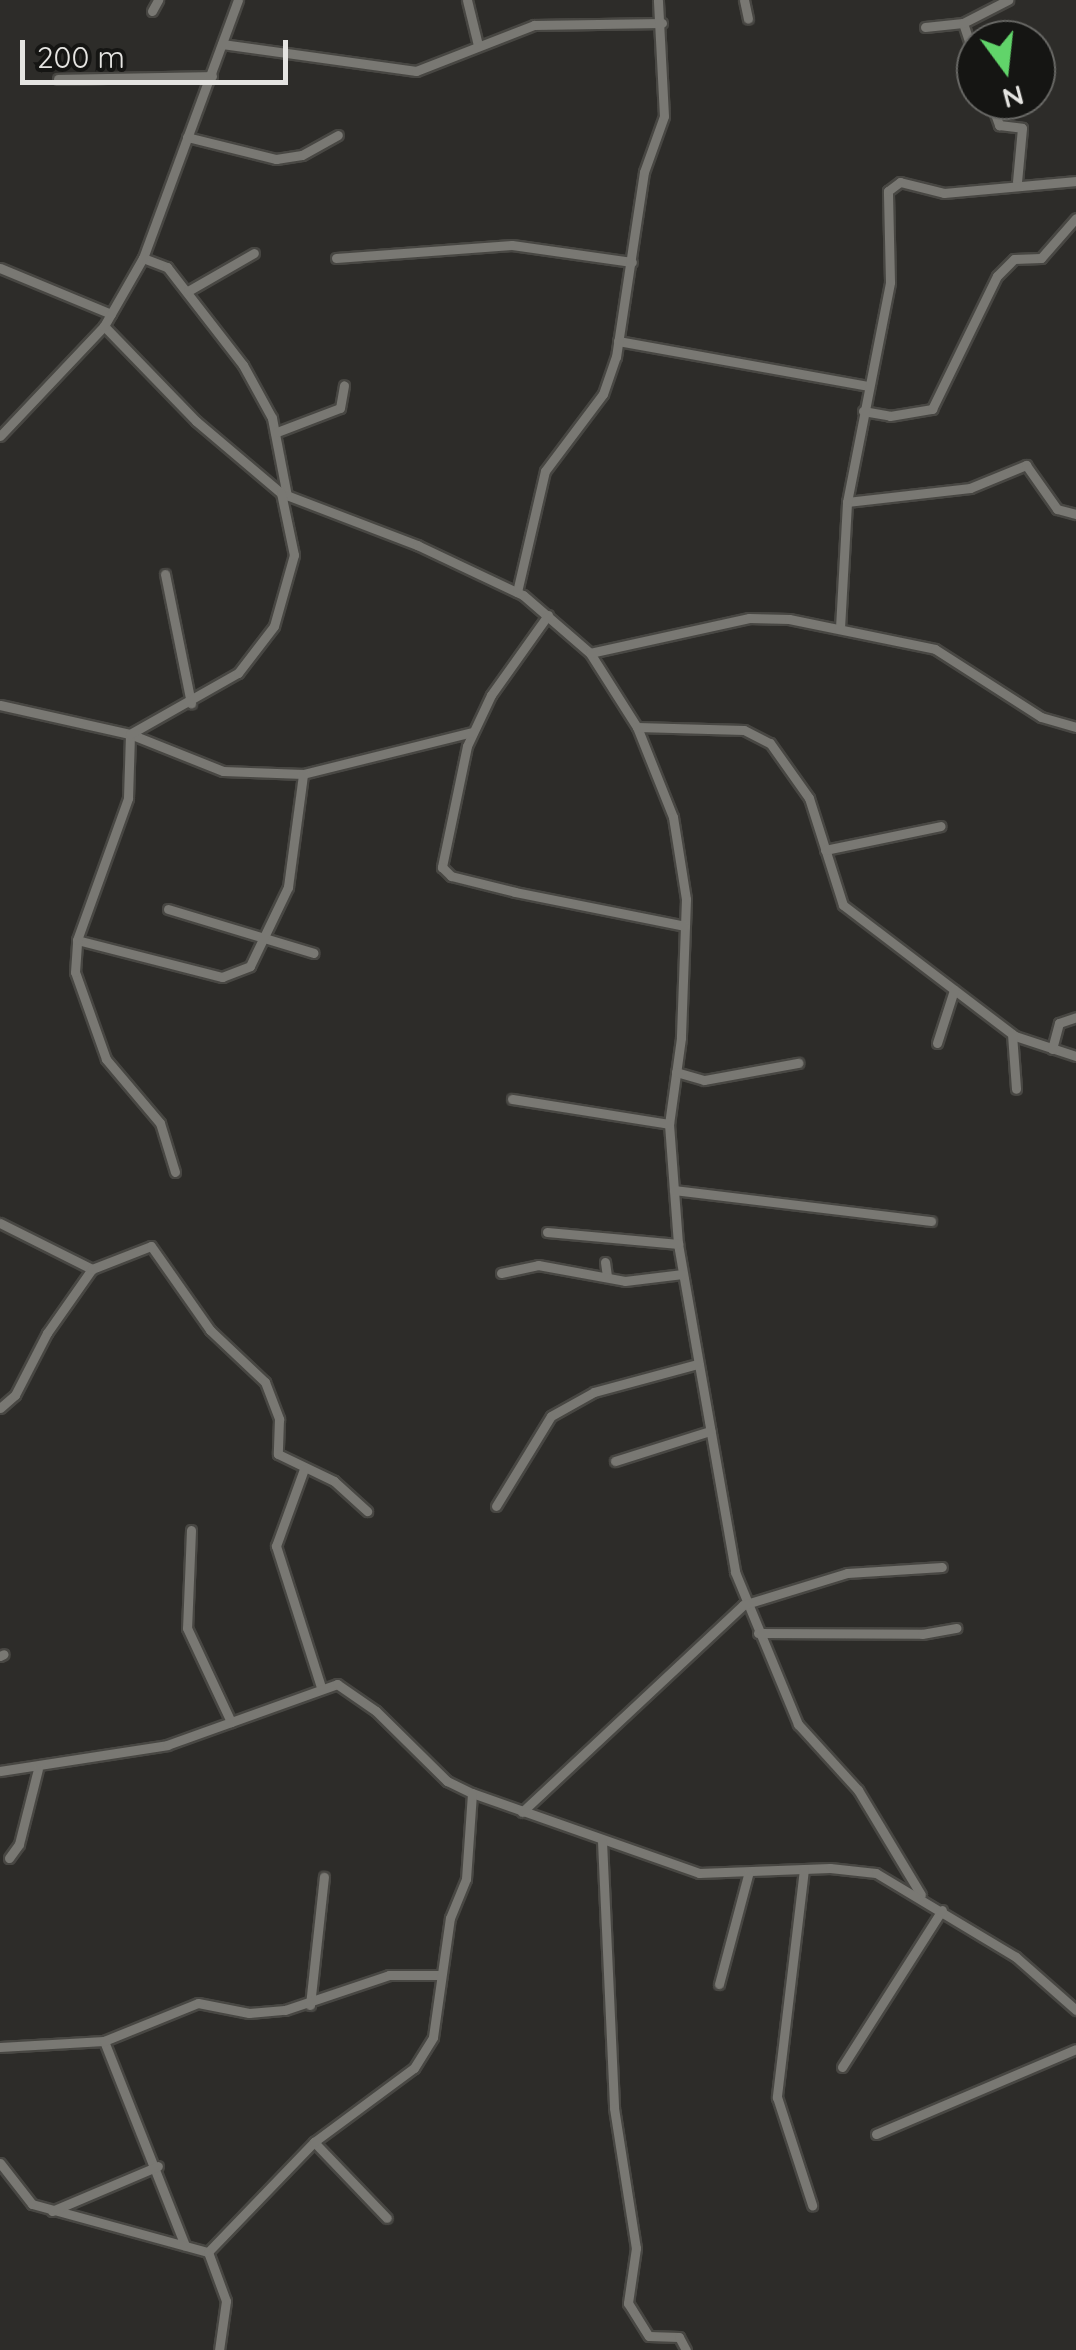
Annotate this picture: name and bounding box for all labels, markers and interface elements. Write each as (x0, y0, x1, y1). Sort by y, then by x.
scale bar (25, 20, 292, 82)
north arrow (956, 20, 1056, 120)
text: 200 m (37, 38, 125, 76)
text: N (999, 78, 1028, 117)

